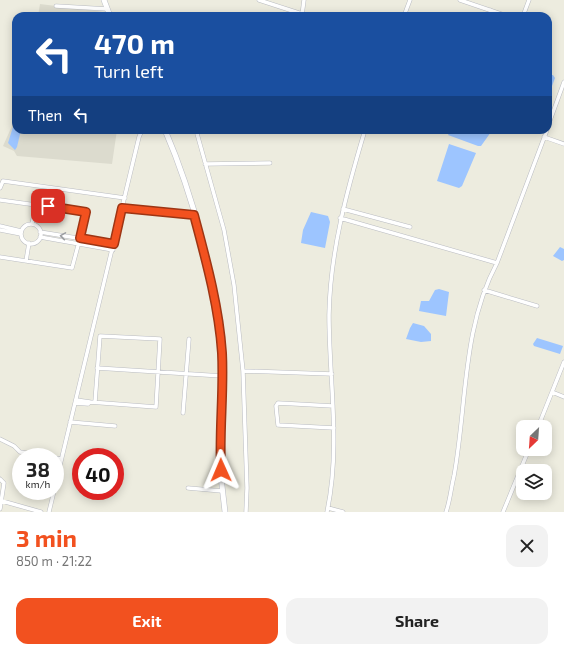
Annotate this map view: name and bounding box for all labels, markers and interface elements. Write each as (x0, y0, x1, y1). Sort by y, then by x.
text: 470 m (94, 26, 175, 60)
icon: left (28, 28, 80, 80)
text: Turn left (94, 60, 164, 82)
icon: left (70, 104, 92, 126)
text: Then (28, 106, 62, 124)
pin (31, 189, 65, 223)
icon: arrive (37, 195, 59, 217)
one-way arrow (60, 232, 66, 241)
north arrow (516, 420, 552, 456)
map controls (516, 420, 552, 500)
speed limit sign: 40 (72, 448, 124, 500)
position arrow (200, 449, 242, 491)
text: 38 (26, 457, 50, 481)
button: layers (516, 464, 552, 500)
text: km/h (26, 478, 50, 490)
text: 3 min (16, 523, 77, 552)
button: close (506, 525, 548, 567)
text: 850 m · 21:22 (16, 553, 92, 569)
button: Exit (16, 598, 278, 644)
button: Share (286, 598, 548, 644)

